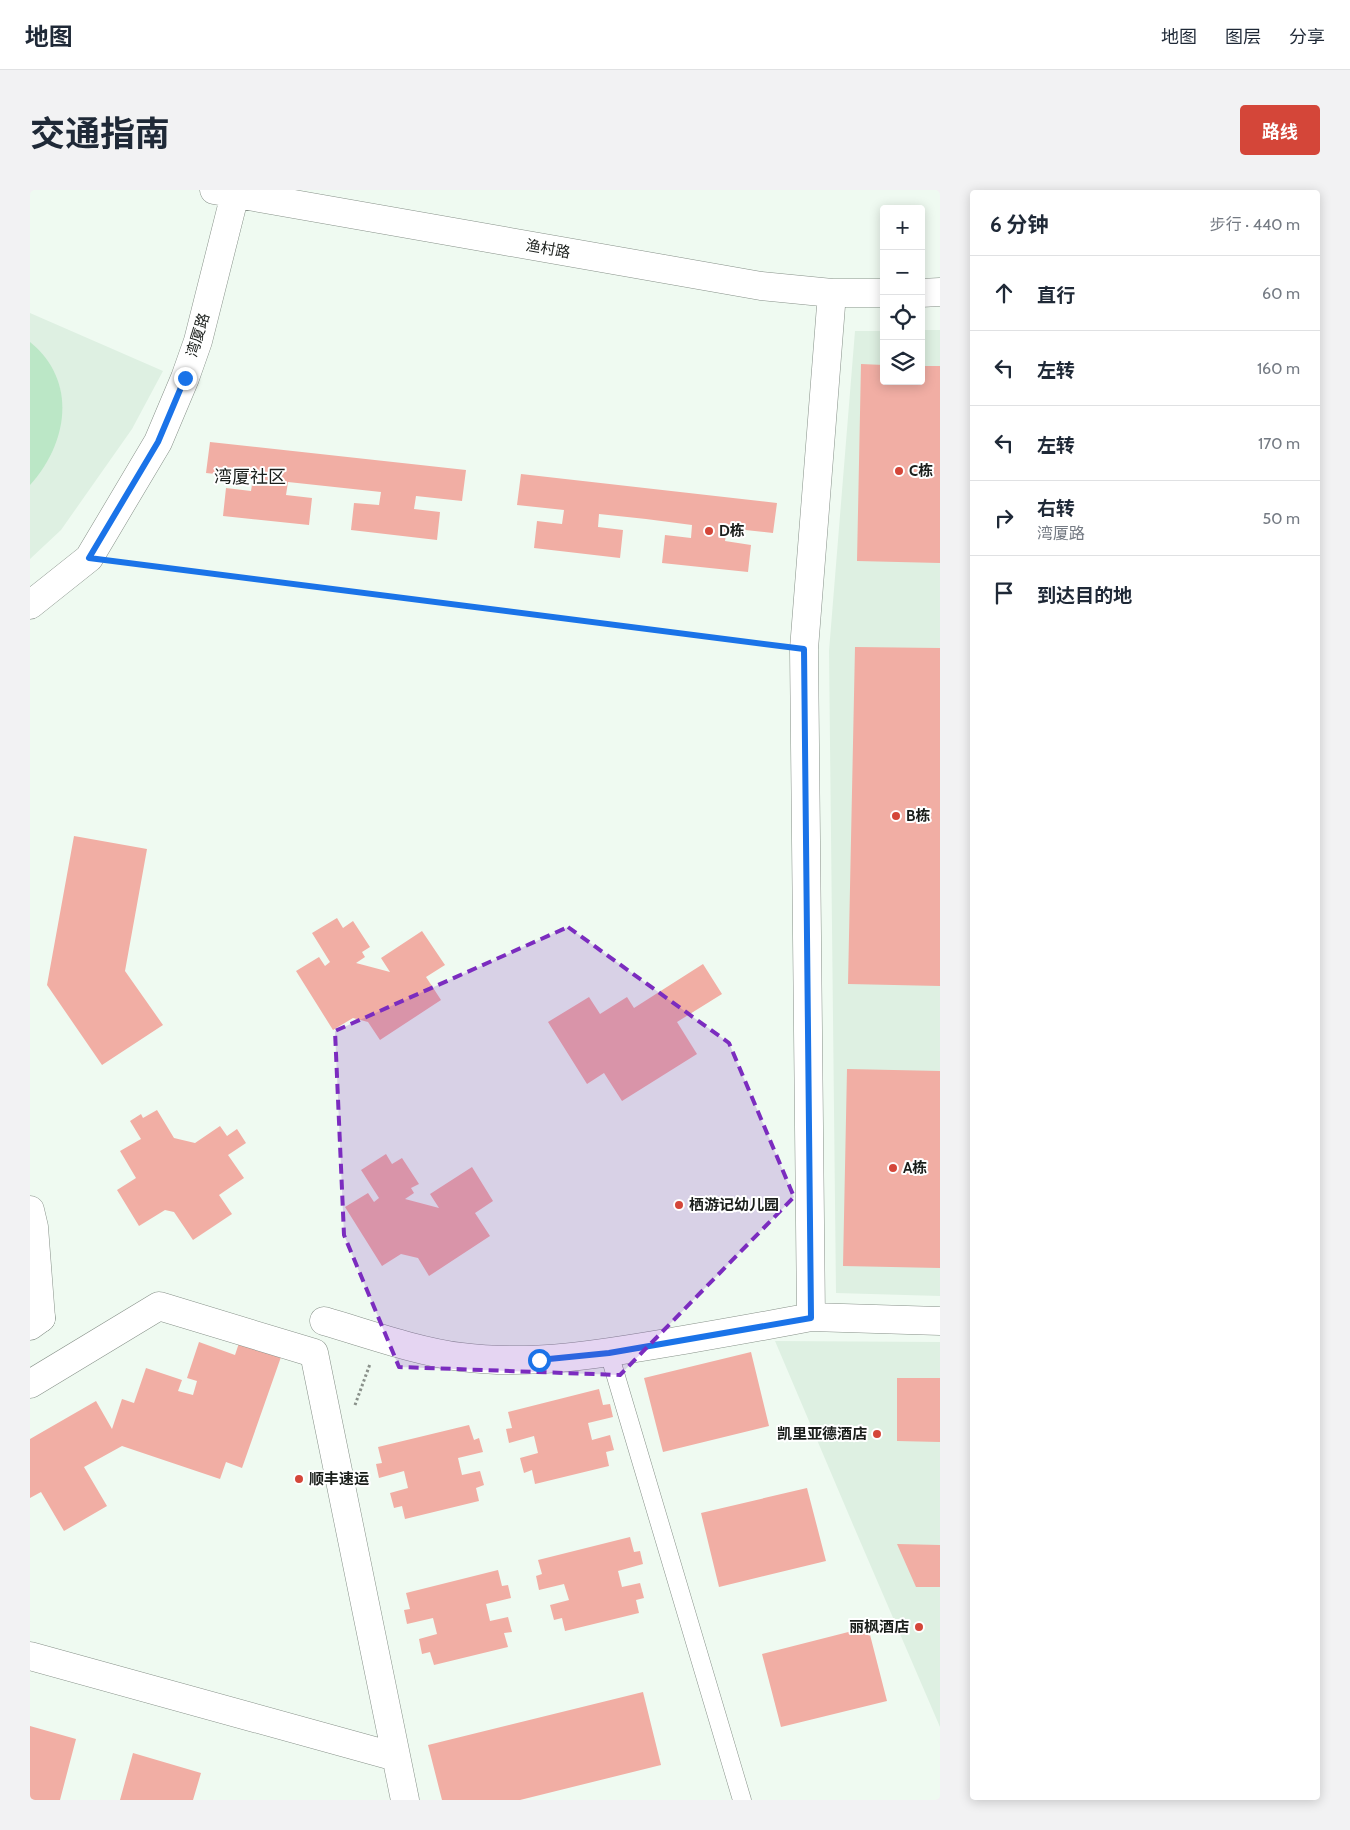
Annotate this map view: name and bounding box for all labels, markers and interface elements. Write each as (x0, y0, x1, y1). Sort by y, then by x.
text: 地图 (25, 22, 73, 51)
text: 地图 (1161, 26, 1197, 48)
text: 图层 (1225, 26, 1261, 48)
text: 分享 (1289, 26, 1325, 48)
button: 路线 (1240, 105, 1320, 155)
text: 交通指南 (30, 112, 170, 155)
map controls (880, 205, 925, 385)
button: + (880, 205, 925, 250)
text: 6 分钟 (990, 212, 1049, 237)
text: 步行 · 440 m (1210, 215, 1300, 234)
street label: 渔村路 (524, 236, 572, 262)
button: − (880, 250, 925, 295)
icon: ahead (990, 279, 1018, 307)
text: 直行 (1037, 284, 1075, 307)
text: 60 m (1262, 284, 1300, 303)
button: locate (880, 295, 925, 340)
street label: 湾厦路 (183, 311, 213, 359)
button: layers (880, 340, 925, 385)
icon: left (990, 354, 1018, 382)
text: 左转 (1037, 359, 1075, 382)
text: 160 m (1257, 359, 1300, 378)
route end (174, 367, 197, 390)
icon: left (990, 429, 1018, 457)
text: 左转 (1037, 434, 1075, 457)
text: 170 m (1258, 434, 1300, 453)
place label: C栋 (909, 462, 933, 480)
marker: C栋 (893, 465, 905, 477)
district label: 湾厦社区 (214, 466, 286, 488)
text: 右转 (1037, 497, 1075, 520)
icon: right (990, 504, 1018, 532)
text: 50 m (1263, 509, 1300, 528)
place label: D栋 (719, 522, 745, 540)
text: 湾厦路 (1037, 524, 1085, 543)
marker: D栋 (703, 525, 715, 537)
icon: arrive (990, 579, 1018, 607)
text: 到达目的地 (1037, 584, 1132, 607)
place label: B栋 (906, 807, 930, 825)
marker: B栋 (890, 810, 902, 822)
place label: A栋 (903, 1159, 927, 1177)
marker: A栋 (887, 1162, 899, 1174)
place label: 栖游记幼儿园 (689, 1196, 779, 1214)
marker: 栖游记幼儿园 (673, 1199, 685, 1211)
route start (528, 1349, 551, 1372)
place label: 凯里亚德酒店 (777, 1425, 867, 1443)
marker: 凯里亚德酒店 (871, 1428, 883, 1440)
place label: 顺丰速运 (309, 1470, 369, 1488)
marker: 顺丰速运 (293, 1473, 305, 1485)
place label: 丽枫酒店 (849, 1618, 909, 1636)
marker: 丽枫酒店 (913, 1621, 925, 1633)

